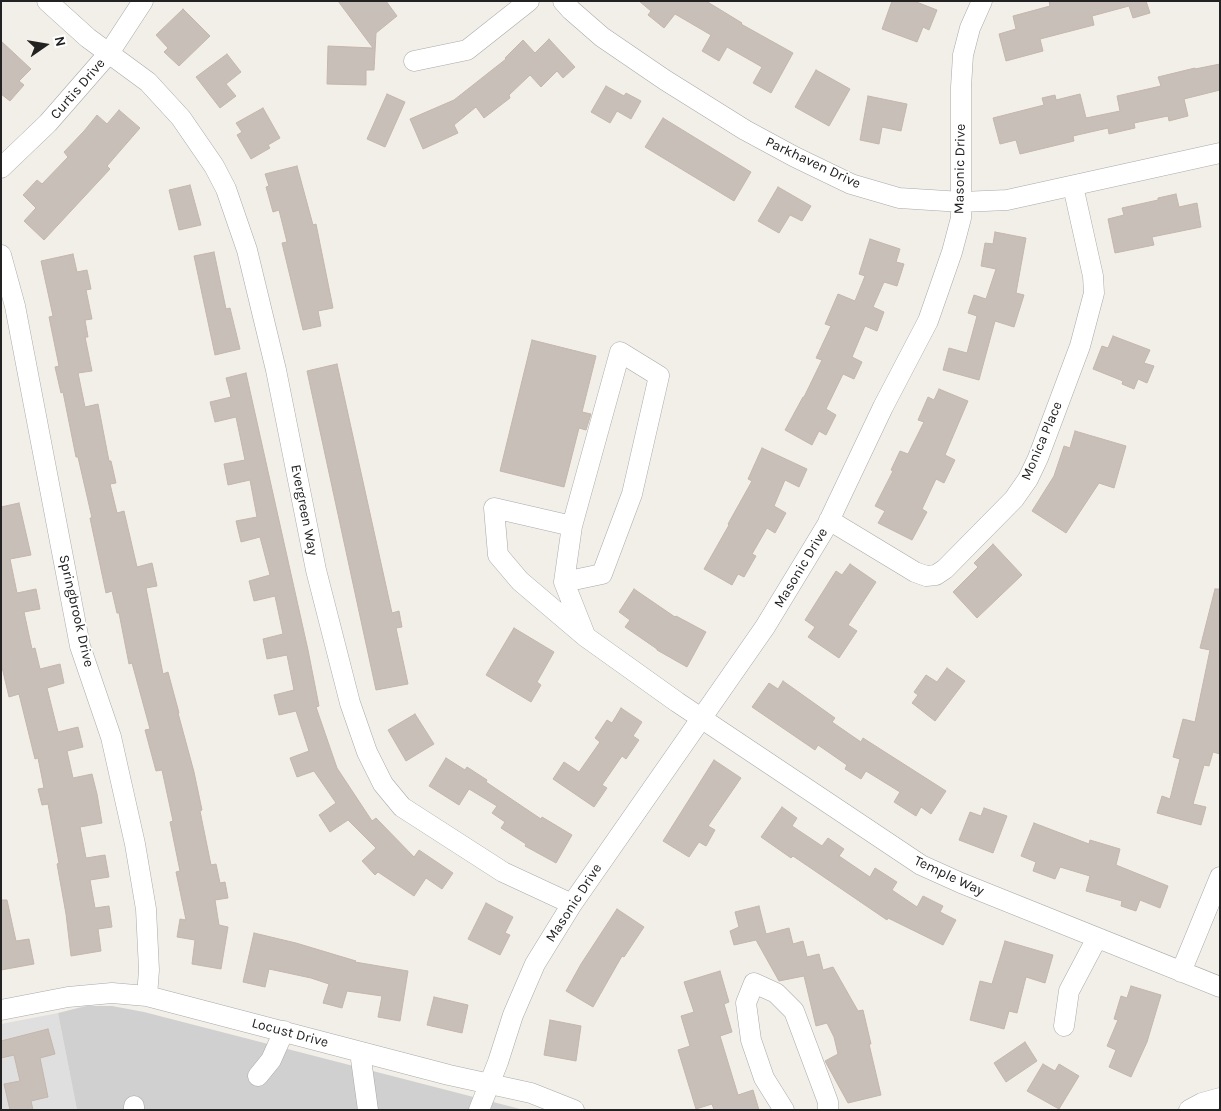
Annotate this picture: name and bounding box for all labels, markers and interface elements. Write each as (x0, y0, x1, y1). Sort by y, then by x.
north arrow (20, 20, 70, 70)
text: N (51, 35, 70, 48)
street label: Curtis Drive (47, 55, 109, 123)
street label: Masonic Drive (951, 124, 969, 214)
street label: Parkhaven Drive (763, 134, 863, 192)
street label: Monica Place (1018, 399, 1066, 483)
street label: Evergreen Way (287, 463, 321, 557)
street label: Masonic Drive (771, 525, 831, 611)
street label: Springbrook Drive (55, 553, 97, 669)
street label: Temple Way (911, 853, 987, 899)
street label: Masonic Drive (542, 861, 606, 945)
street label: Locust Drive (250, 1015, 330, 1051)

